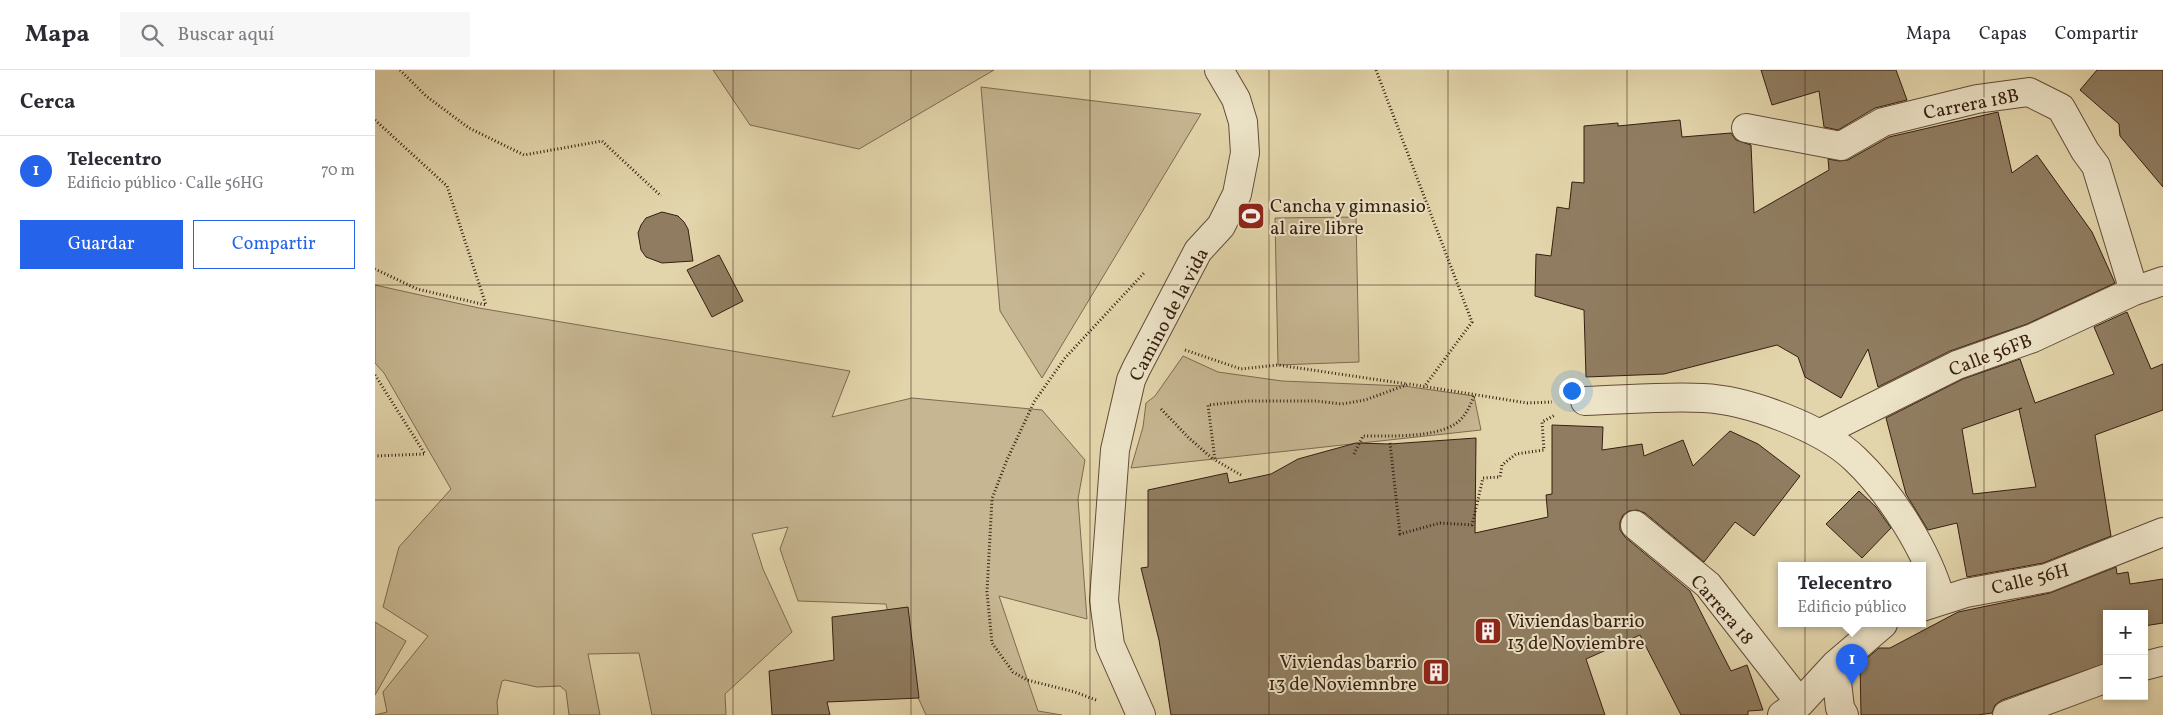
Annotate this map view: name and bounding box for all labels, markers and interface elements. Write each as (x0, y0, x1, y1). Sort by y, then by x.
search box (120, 12, 470, 57)
text: Mapa (25, 18, 90, 52)
icon: search (138, 21, 166, 49)
text: Buscar aquí (178, 22, 274, 48)
text: Mapa (1906, 22, 1951, 47)
text: Capas (1979, 22, 2027, 47)
text: Compartir (2055, 22, 2138, 47)
street label: Carrera 18B (1921, 83, 2021, 127)
text: Cerca (20, 88, 75, 117)
text: Telecentro (67, 147, 162, 173)
text: 1 (33, 160, 39, 182)
text: 70 m (321, 160, 355, 182)
text: Edificio público · Calle 56HG (67, 173, 264, 195)
place label: Cancha y gimnasio al aire libre (1270, 194, 1426, 242)
sports icon: Cancha y gimnasio al aire libre (1236, 201, 1266, 231)
button: Guardar (20, 220, 183, 269)
button: Compartir (193, 220, 355, 269)
street label: Camino de la vida (1124, 244, 1216, 386)
street label: Calle 56FB (1945, 328, 2036, 384)
your location (1559, 378, 1585, 404)
street label: Calle 56H (1989, 558, 2072, 602)
popup (1778, 562, 1926, 627)
street label: Carrera 18 (1684, 570, 1759, 651)
text: Telecentro (1797, 571, 1892, 597)
text: Edificio público (1797, 597, 1907, 619)
place label: Viviendas barrio 13 de Noviembre (1507, 609, 1645, 657)
map controls (2103, 610, 2148, 700)
button: + (2103, 610, 2148, 655)
building icon: Viviendas barrio 13 de Noviembre (1473, 616, 1503, 646)
pin: 1 (1836, 644, 1868, 685)
place label: Viviendas barrio 13 de Noviemnbre (1268, 650, 1417, 698)
button: − (2103, 655, 2148, 700)
building icon: Viviendas barrio 13 de Noviemnbre (1421, 657, 1451, 687)

